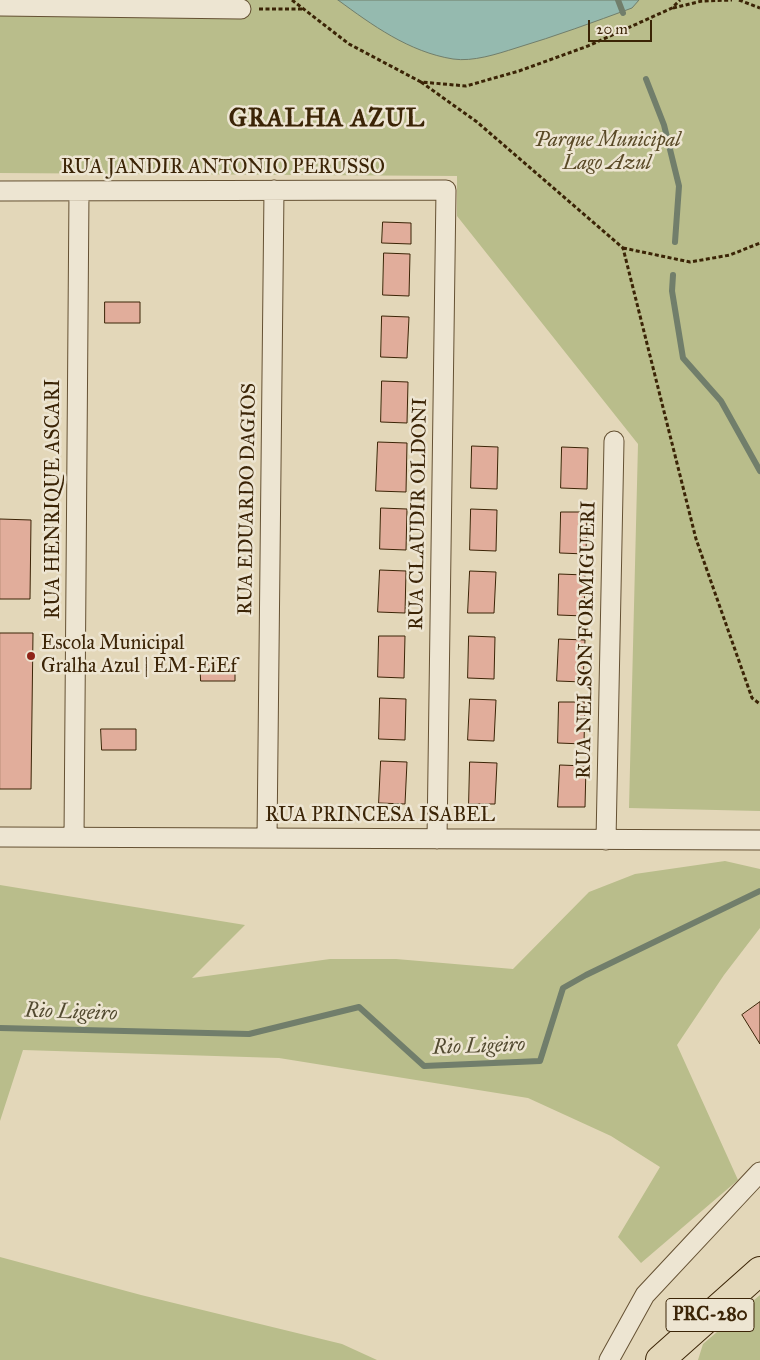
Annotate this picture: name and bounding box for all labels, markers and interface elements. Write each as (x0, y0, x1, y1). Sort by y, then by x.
scale bar (590, 10, 654, 42)
text: 20 m (596, 20, 628, 38)
district label: GRALHA AZUL (227, 105, 427, 135)
park label: Parque Municipal Lago Azul (533, 129, 681, 176)
street label: RUA JANDIR ANTONIO PERUSSO (61, 156, 385, 180)
street label: RUA HENRIQUE ASCARI (42, 379, 66, 619)
street label: RUA EDUARDO DAGIOS (234, 383, 262, 615)
street label: RUA CLAUDIR OLDONI (405, 398, 433, 630)
street label: RUA NELSON FORMIGUERI (573, 501, 601, 779)
place label: Escola Municipal Gralha Azul | EM-EiEf (41, 632, 237, 679)
marker: Escola Municipal Gralha Azul | EM-EiEf (25, 650, 37, 662)
street label: RUA PRINCESA ISABEL (265, 804, 495, 828)
water label: Rio Ligeiro (24, 999, 118, 1027)
water label: Rio Ligeiro (432, 1033, 526, 1061)
road number: PRC-280 (666, 1298, 754, 1332)

